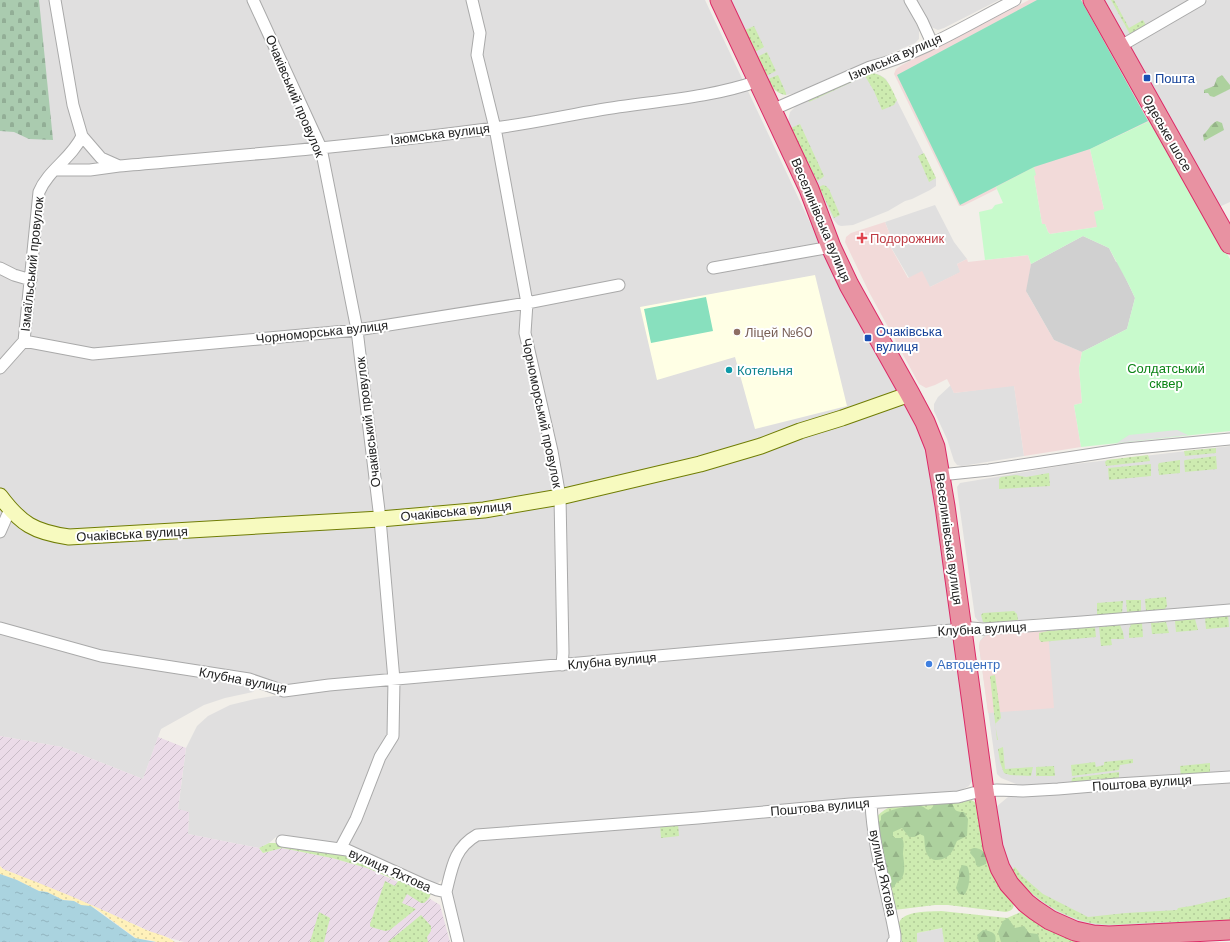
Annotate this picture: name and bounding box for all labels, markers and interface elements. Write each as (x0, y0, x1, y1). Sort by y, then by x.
street label: Ізюмська вулиця (846, 30, 944, 84)
street label: Очаківський провулок (262, 32, 329, 160)
place label: Пошта (1155, 70, 1196, 87)
marker: Пошта (1142, 73, 1152, 83)
street label: Одеське шосе (1138, 92, 1196, 174)
street label: Ізюмська вулиця (389, 119, 491, 149)
street label: Веселинівська вулиця (787, 155, 855, 285)
street label: Ізмаїльський провулок (16, 195, 48, 332)
place label: Подорожник (870, 230, 945, 247)
marker: Подорожник (857, 233, 867, 243)
street label: Чорноморська вулиця (255, 317, 389, 347)
place label: Очаківська вулиця (876, 323, 943, 355)
place label: Ліцей №60 (745, 324, 813, 341)
marker: Ліцей №60 (732, 327, 742, 337)
marker: Очаківська вулиця (863, 333, 873, 343)
street label: Чорноморський провулок (518, 336, 566, 490)
street label: Очаківський провулок (352, 355, 384, 488)
park label: Солдатський сквер (1127, 360, 1205, 392)
place label: Котельня (737, 362, 793, 379)
marker: Котельня (724, 365, 734, 375)
street label: Веселинівська вулиця (931, 472, 967, 606)
street label: Очаківська вулиця (400, 497, 512, 525)
street label: Очаківська вулиця (76, 523, 188, 545)
street label: Клубна вулиця (937, 618, 1027, 640)
street label: Клубна вулиця (567, 649, 657, 673)
place label: Автоцентр (937, 656, 1000, 673)
marker: Автоцентр (924, 659, 934, 669)
street label: Клубна вулиця (198, 663, 288, 697)
street label: Поштова вулиця (1092, 771, 1192, 795)
street label: Поштова вулиця (770, 794, 870, 820)
street label: вулиця Яхтова (865, 828, 901, 919)
street label: вулиця Яхтова (346, 844, 435, 896)

